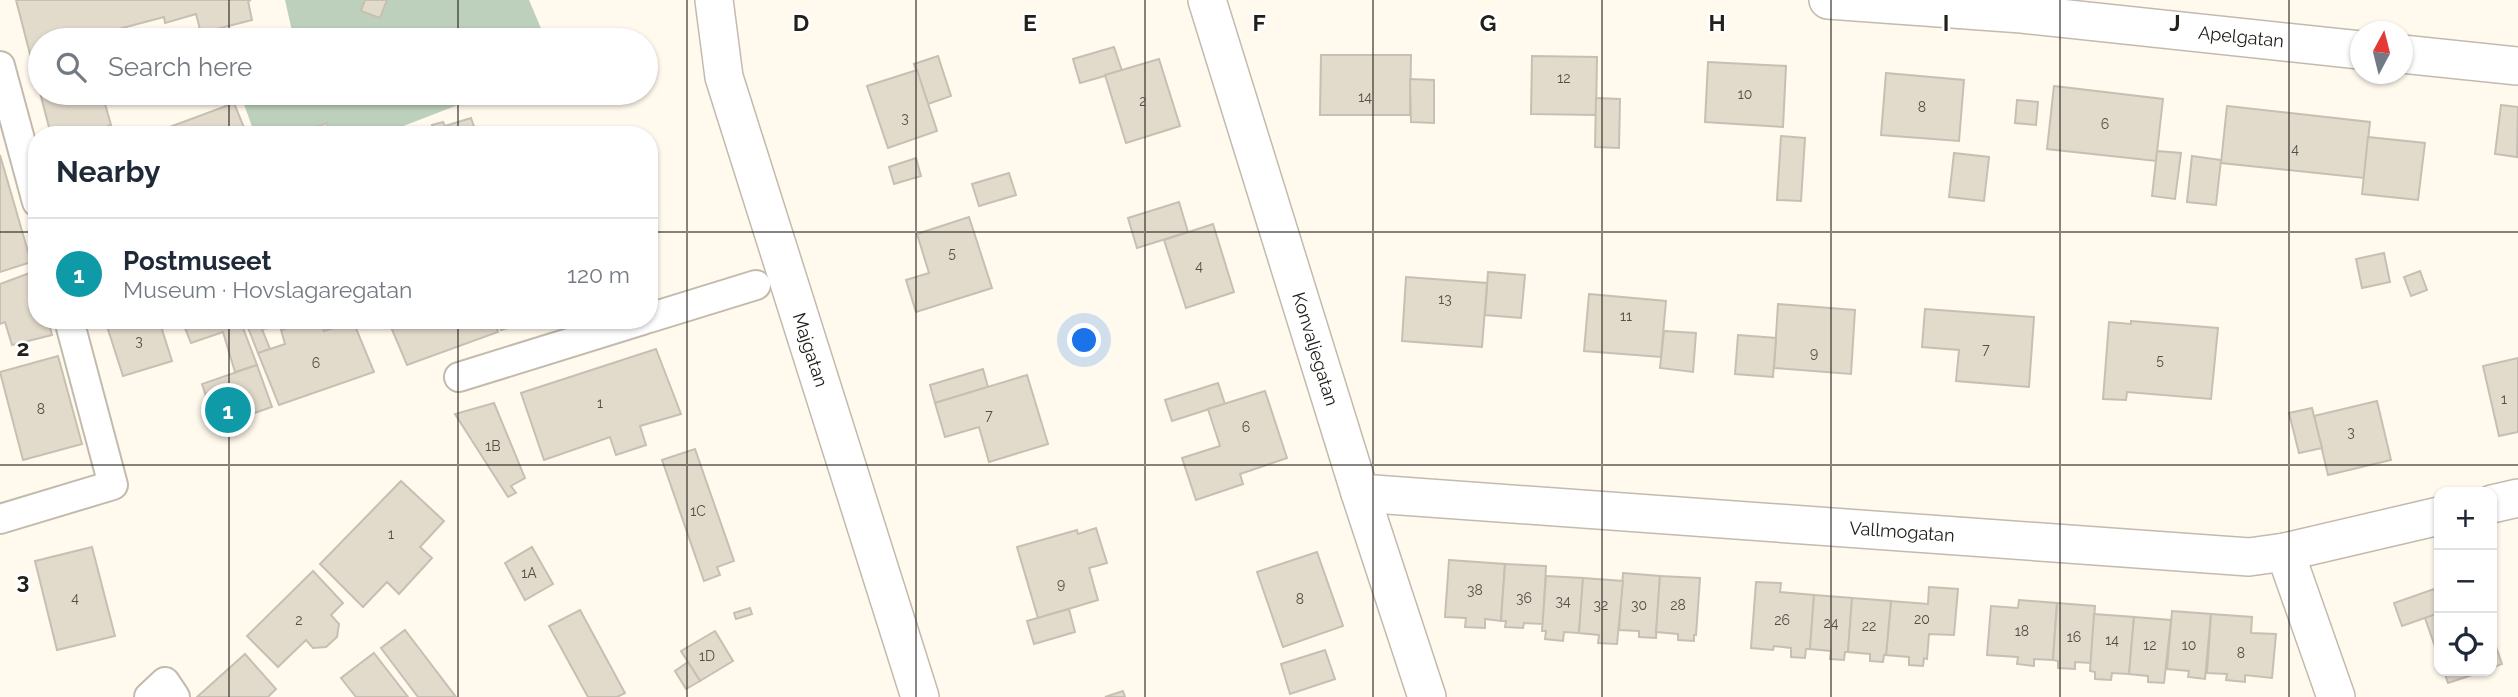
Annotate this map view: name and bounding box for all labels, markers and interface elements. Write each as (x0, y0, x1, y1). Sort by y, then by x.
text: D (793, 9, 809, 36)
text: E (1023, 9, 1037, 36)
text: F (1252, 9, 1266, 36)
text: G (1480, 9, 1496, 36)
text: H (1708, 9, 1726, 36)
text: I (1943, 9, 1949, 36)
text: J (2169, 9, 2181, 36)
north arrow (2350, 21, 2413, 84)
street label: Apelgatan (2197, 22, 2285, 51)
search box (28, 28, 658, 105)
icon: search (52, 48, 90, 86)
text: Search here (108, 52, 252, 82)
house number: 12 (1557, 70, 1571, 86)
house number: 10 (1738, 86, 1752, 102)
house number: 14 (1358, 89, 1372, 105)
house number: 2 (1139, 93, 1147, 109)
house number: 8 (1918, 99, 1926, 115)
house number: 3 (901, 110, 909, 126)
house number: 6 (2101, 116, 2109, 132)
house number: 4 (2291, 141, 2299, 157)
text: Nearby (56, 154, 160, 189)
house number: 5 (948, 245, 956, 261)
text: Postmuseet (123, 246, 272, 276)
house number: 4 (1195, 258, 1203, 274)
text: 1 (73, 261, 85, 288)
text: 120 m (567, 261, 630, 288)
text: Museum · Hovslagaregatan (123, 276, 412, 303)
street label: Konvaljegatan (1288, 289, 1343, 408)
house number: 13 (1438, 291, 1452, 307)
house number: 11 (1620, 308, 1632, 324)
street label: Majgatan (789, 310, 832, 390)
your location (1067, 323, 1101, 357)
house number: 3 (135, 333, 143, 349)
text: 2 (17, 334, 29, 361)
house number: 7 (1982, 341, 1990, 357)
house number: 9 (1810, 345, 1818, 361)
house number: 5 (2156, 352, 2164, 368)
house number: 6 (312, 355, 320, 371)
pin: 1 (205, 384, 251, 436)
house number: 1 (2501, 391, 2507, 407)
house number: 1 (597, 395, 603, 411)
house number: 8 (37, 401, 45, 417)
house number: 7 (985, 407, 993, 423)
house number: 6 (1242, 419, 1250, 435)
house number: 3 (2347, 424, 2355, 440)
house number: 1B (485, 438, 501, 454)
map controls (2434, 487, 2497, 676)
button: + (2434, 487, 2497, 550)
house number: 1C (690, 503, 706, 519)
street label: Vallmogatan (1849, 517, 1955, 546)
house number: 1 (388, 526, 394, 542)
button: − (2434, 550, 2497, 613)
house number: 1A (521, 565, 537, 581)
text: 3 (17, 567, 29, 594)
house number: 9 (1057, 576, 1065, 592)
house number: 38 (1467, 582, 1483, 598)
house number: 4 (71, 590, 79, 606)
house number: 36 (1516, 590, 1532, 606)
house number: 8 (1296, 591, 1304, 607)
house number: 34 (1555, 593, 1571, 609)
house number: 32 (1594, 597, 1608, 613)
house number: 30 (1631, 597, 1647, 613)
house number: 28 (1670, 597, 1686, 613)
house number: 20 (1914, 611, 1930, 627)
house number: 2 (295, 612, 303, 628)
house number: 26 (1774, 612, 1790, 628)
button: locate (2434, 613, 2497, 676)
house number: 24 (1824, 615, 1839, 631)
house number: 22 (1862, 618, 1876, 634)
house number: 18 (2015, 623, 2029, 639)
house number: 16 (2067, 629, 2081, 645)
house number: 14 (2105, 632, 2119, 648)
house number: 12 (2143, 637, 2157, 653)
house number: 10 (2182, 637, 2196, 653)
house number: 8 (2237, 645, 2245, 661)
house number: 1D (699, 648, 715, 664)

